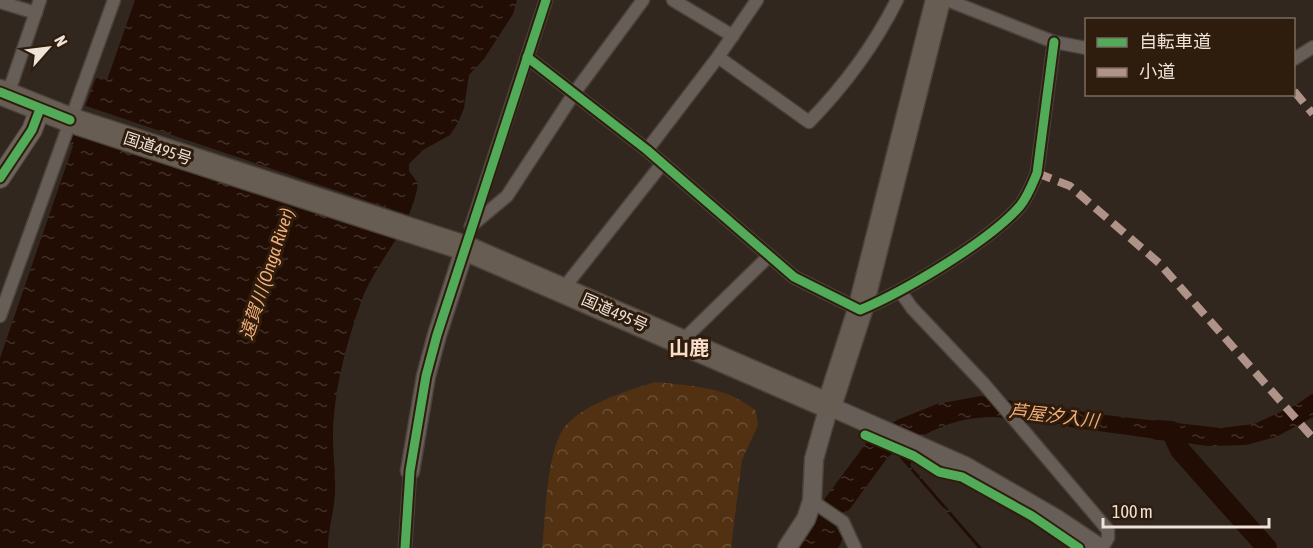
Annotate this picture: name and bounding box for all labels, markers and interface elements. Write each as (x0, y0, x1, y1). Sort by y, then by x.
north arrow (18, 18, 78, 78)
legend (1085, 18, 1295, 96)
text: 自転車道 (1139, 31, 1211, 52)
text: N (51, 33, 71, 49)
text: 小道 (1139, 61, 1175, 82)
street label: 国道495号 (122, 129, 194, 167)
water label: 遠賀川 (Onga River) (235, 205, 298, 342)
street label: 国道495号 (579, 289, 651, 335)
district label: 山鹿 (669, 336, 709, 359)
water label: 芦屋汐入川 (1008, 400, 1102, 432)
scale bar (1103, 491, 1270, 529)
text: 100 m (1112, 501, 1153, 522)

